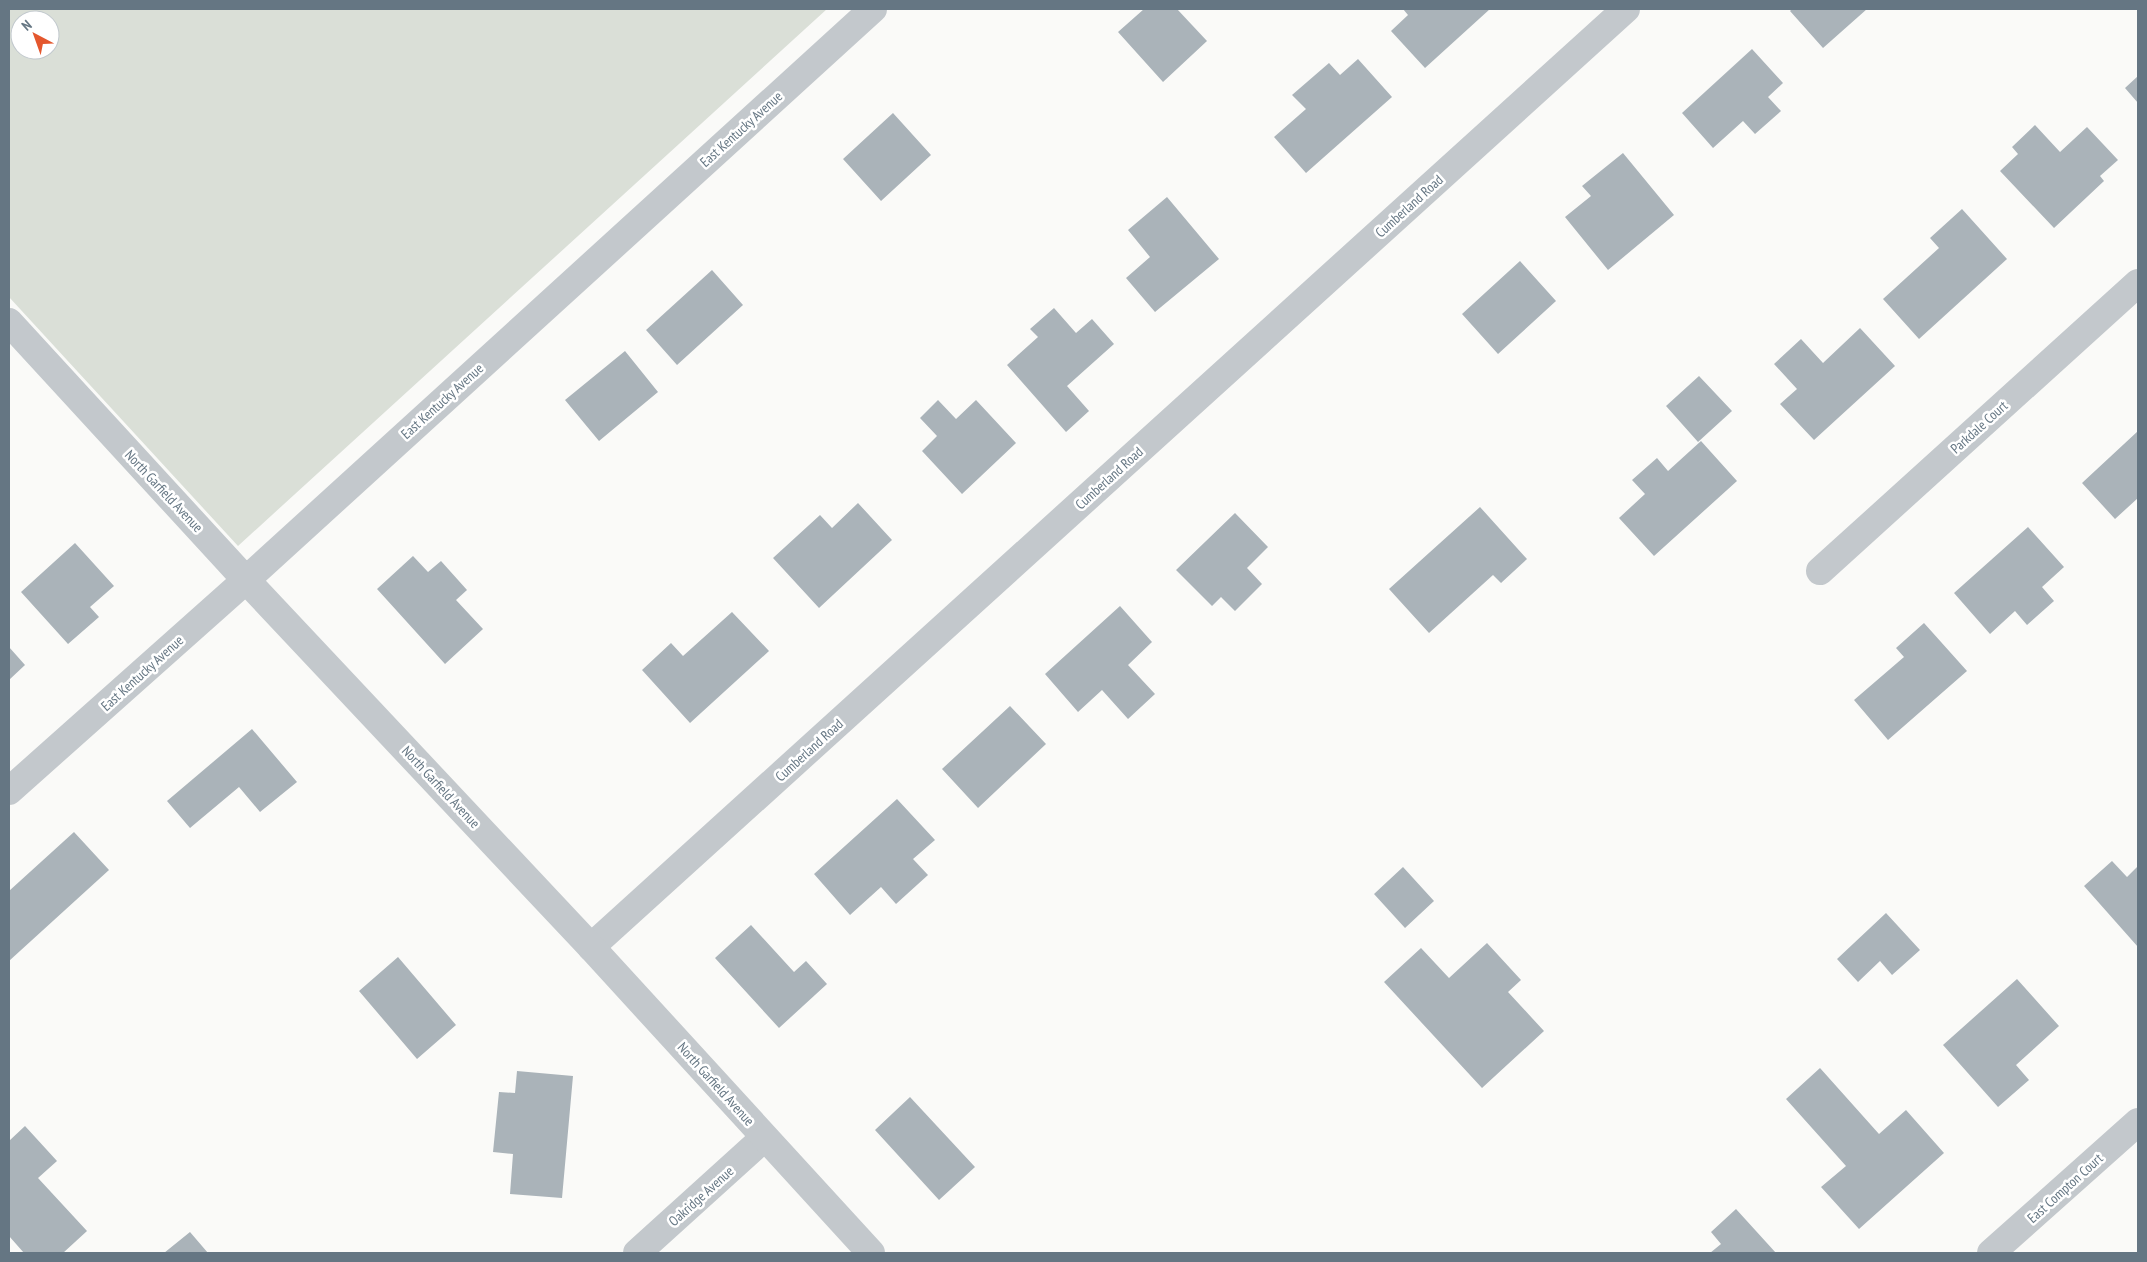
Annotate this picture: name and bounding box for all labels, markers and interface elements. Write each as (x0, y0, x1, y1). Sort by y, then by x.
north arrow (10, 10, 60, 60)
text: N (18, 16, 35, 34)
street label: East Kentucky Avenue (696, 87, 786, 171)
street label: Cumberland Road (1371, 171, 1447, 241)
street label: East Kentucky Avenue (397, 359, 487, 443)
street label: Parkdale Court (1947, 397, 2011, 457)
street label: Cumberland Road (1071, 443, 1147, 513)
street label: North Garfield Avenue (121, 446, 207, 536)
street label: East Kentucky Avenue (97, 631, 187, 715)
street label: Cumberland Road (771, 715, 847, 785)
street label: North Garfield Avenue (398, 742, 484, 832)
street label: North Garfield Avenue (674, 1038, 758, 1130)
street label: East Compton Court (2023, 1149, 2107, 1227)
street label: Oakridge Avenue (665, 1162, 737, 1230)

